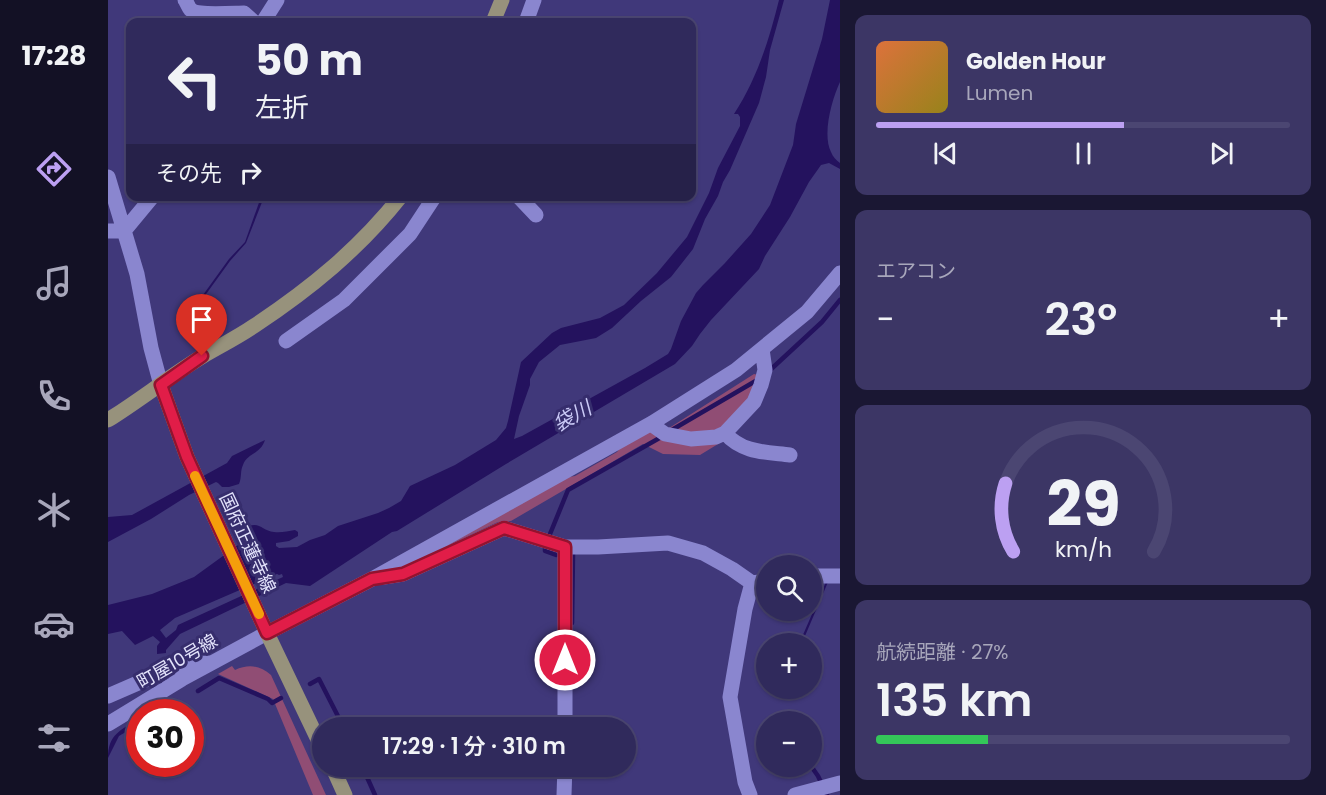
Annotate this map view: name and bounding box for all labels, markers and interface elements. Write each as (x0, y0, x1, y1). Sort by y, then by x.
text: 50 m (255, 31, 363, 90)
text: 17:28 (21, 37, 87, 74)
icon: left (156, 42, 234, 120)
text: Golden Hour (966, 46, 1106, 77)
text: Lumen (966, 79, 1033, 107)
text: 左折 (255, 89, 309, 126)
icon: previous (929, 137, 962, 170)
icon: pause (1067, 137, 1100, 170)
icon: next (1205, 137, 1238, 170)
icon: directions (33, 148, 75, 190)
icon: right (234, 156, 267, 189)
text: その先 (156, 158, 222, 189)
text: エアコン (876, 257, 956, 285)
icon: music (33, 262, 75, 304)
text: 23° (1044, 288, 1117, 351)
pin (176, 294, 227, 356)
text: − (876, 296, 894, 343)
text: + (1267, 296, 1290, 343)
icon: arrive (185, 303, 218, 336)
icon: phone (33, 375, 75, 417)
water label: 袋川 (548, 393, 598, 438)
text: 29 (1046, 460, 1120, 548)
icon: climate (33, 489, 75, 531)
street label: 国府正蓮寺線 (214, 489, 282, 597)
text: km/h (1054, 534, 1112, 565)
map controls (756, 555, 822, 777)
button: search (756, 555, 822, 621)
icon: car (33, 603, 75, 645)
street label: 町屋10号線 (132, 628, 222, 694)
position arrow (533, 628, 597, 692)
button: + (756, 633, 822, 699)
text: 航続距離 · 27% (876, 638, 1009, 666)
text: 135 km (876, 669, 1032, 732)
speed limit sign: 30 (126, 699, 204, 777)
button: − (756, 711, 822, 777)
icon: filters (33, 717, 75, 759)
text: 17:29 · 1 分 · 310 m (382, 731, 566, 762)

